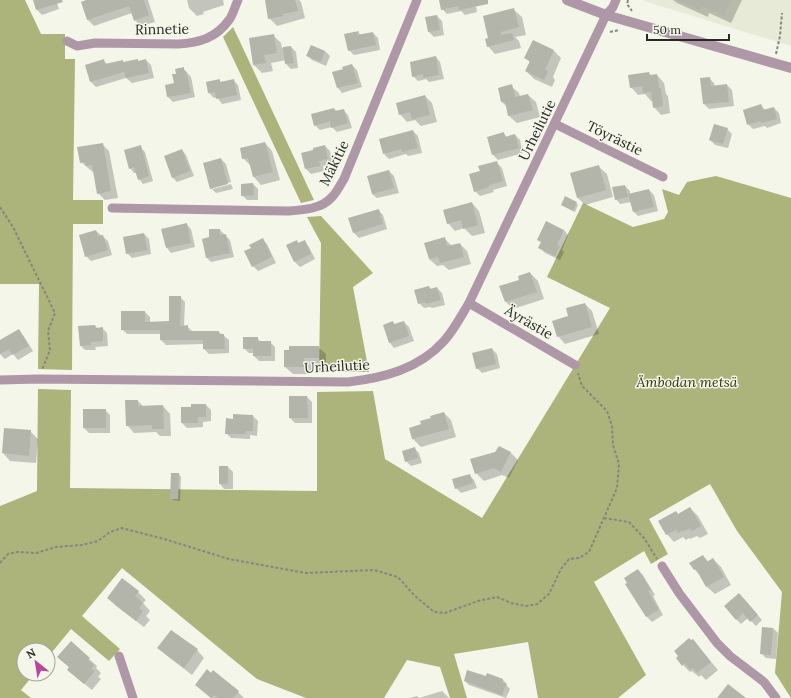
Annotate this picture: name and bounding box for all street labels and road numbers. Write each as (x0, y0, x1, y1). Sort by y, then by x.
street label: Rinnetie (135, 20, 190, 38)
street label: Urheilutie (515, 96, 560, 163)
street label: Töyrästie (584, 117, 646, 159)
street label: Mäkitie (315, 137, 353, 189)
street label: Äyrästie (501, 301, 557, 343)
street label: Urheilutie (304, 355, 371, 377)

